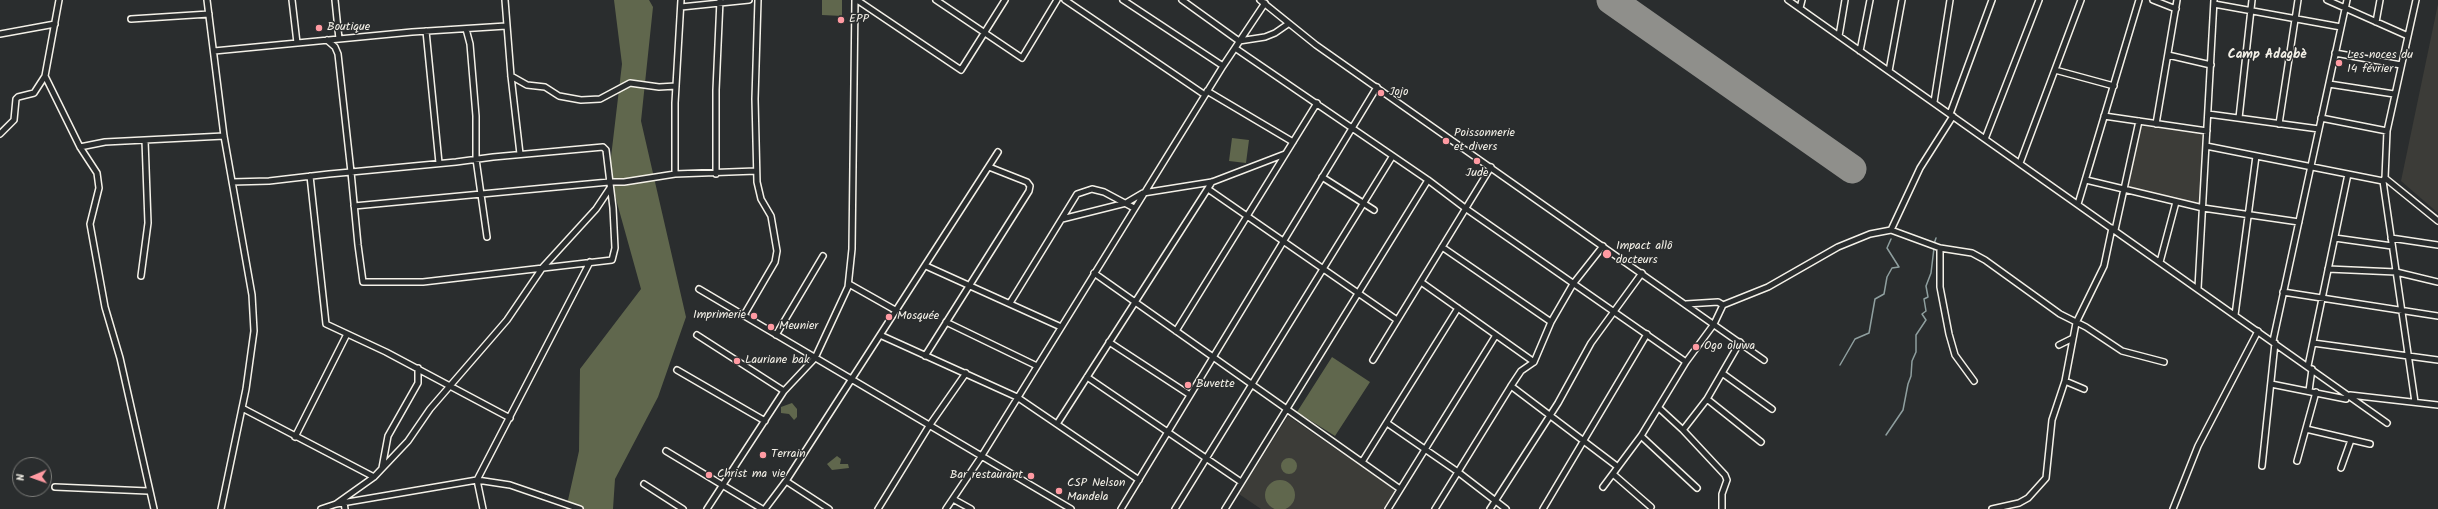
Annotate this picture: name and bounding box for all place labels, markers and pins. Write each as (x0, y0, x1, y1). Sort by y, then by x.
place label: EPP (849, 13, 869, 27)
marker: EPP (836, 15, 846, 25)
place label: Boutique (327, 21, 370, 35)
marker: Boutique (314, 23, 324, 33)
place label: Les noces du 14 février (2347, 49, 2413, 77)
marker: Les noces du 14 février (2334, 58, 2344, 68)
place label: Jojo (1389, 86, 1409, 100)
marker: Jojo (1376, 88, 1386, 98)
place label: Poissonnerie et divers (1454, 127, 1515, 155)
marker: Poissonnerie et divers (1441, 136, 1451, 146)
marker: Jude (1472, 156, 1482, 166)
place label: Jude (1466, 167, 1488, 181)
place label: Impact allô docteurs (1616, 240, 1672, 268)
marker: Impact allô docteurs (1601, 248, 1613, 260)
place label: Imprimerie (693, 309, 746, 323)
place label: Mosquée (897, 310, 939, 324)
marker: Imprimerie (749, 311, 759, 321)
marker: Mosquée (884, 312, 894, 322)
place label: Meunier (779, 320, 818, 334)
marker: Meunier (766, 322, 776, 332)
place label: Ogo oluwa (1704, 340, 1755, 354)
marker: Ogo oluwa (1691, 342, 1701, 352)
place label: Lauriane bak (745, 354, 810, 368)
marker: Lauriane bak (732, 356, 742, 366)
place label: Buvette (1196, 378, 1235, 392)
marker: Buvette (1183, 380, 1193, 390)
place label: Terrain (771, 448, 806, 462)
marker: Terrain (758, 450, 768, 460)
place label: Christ ma vie (717, 468, 785, 482)
place label: Bar restaurant (950, 469, 1023, 483)
marker: Christ ma vie (704, 470, 714, 480)
marker: Bar restaurant (1026, 471, 1036, 481)
place label: CSP Nelson Mandela (1067, 477, 1125, 505)
marker: CSP Nelson Mandela (1054, 486, 1064, 496)

